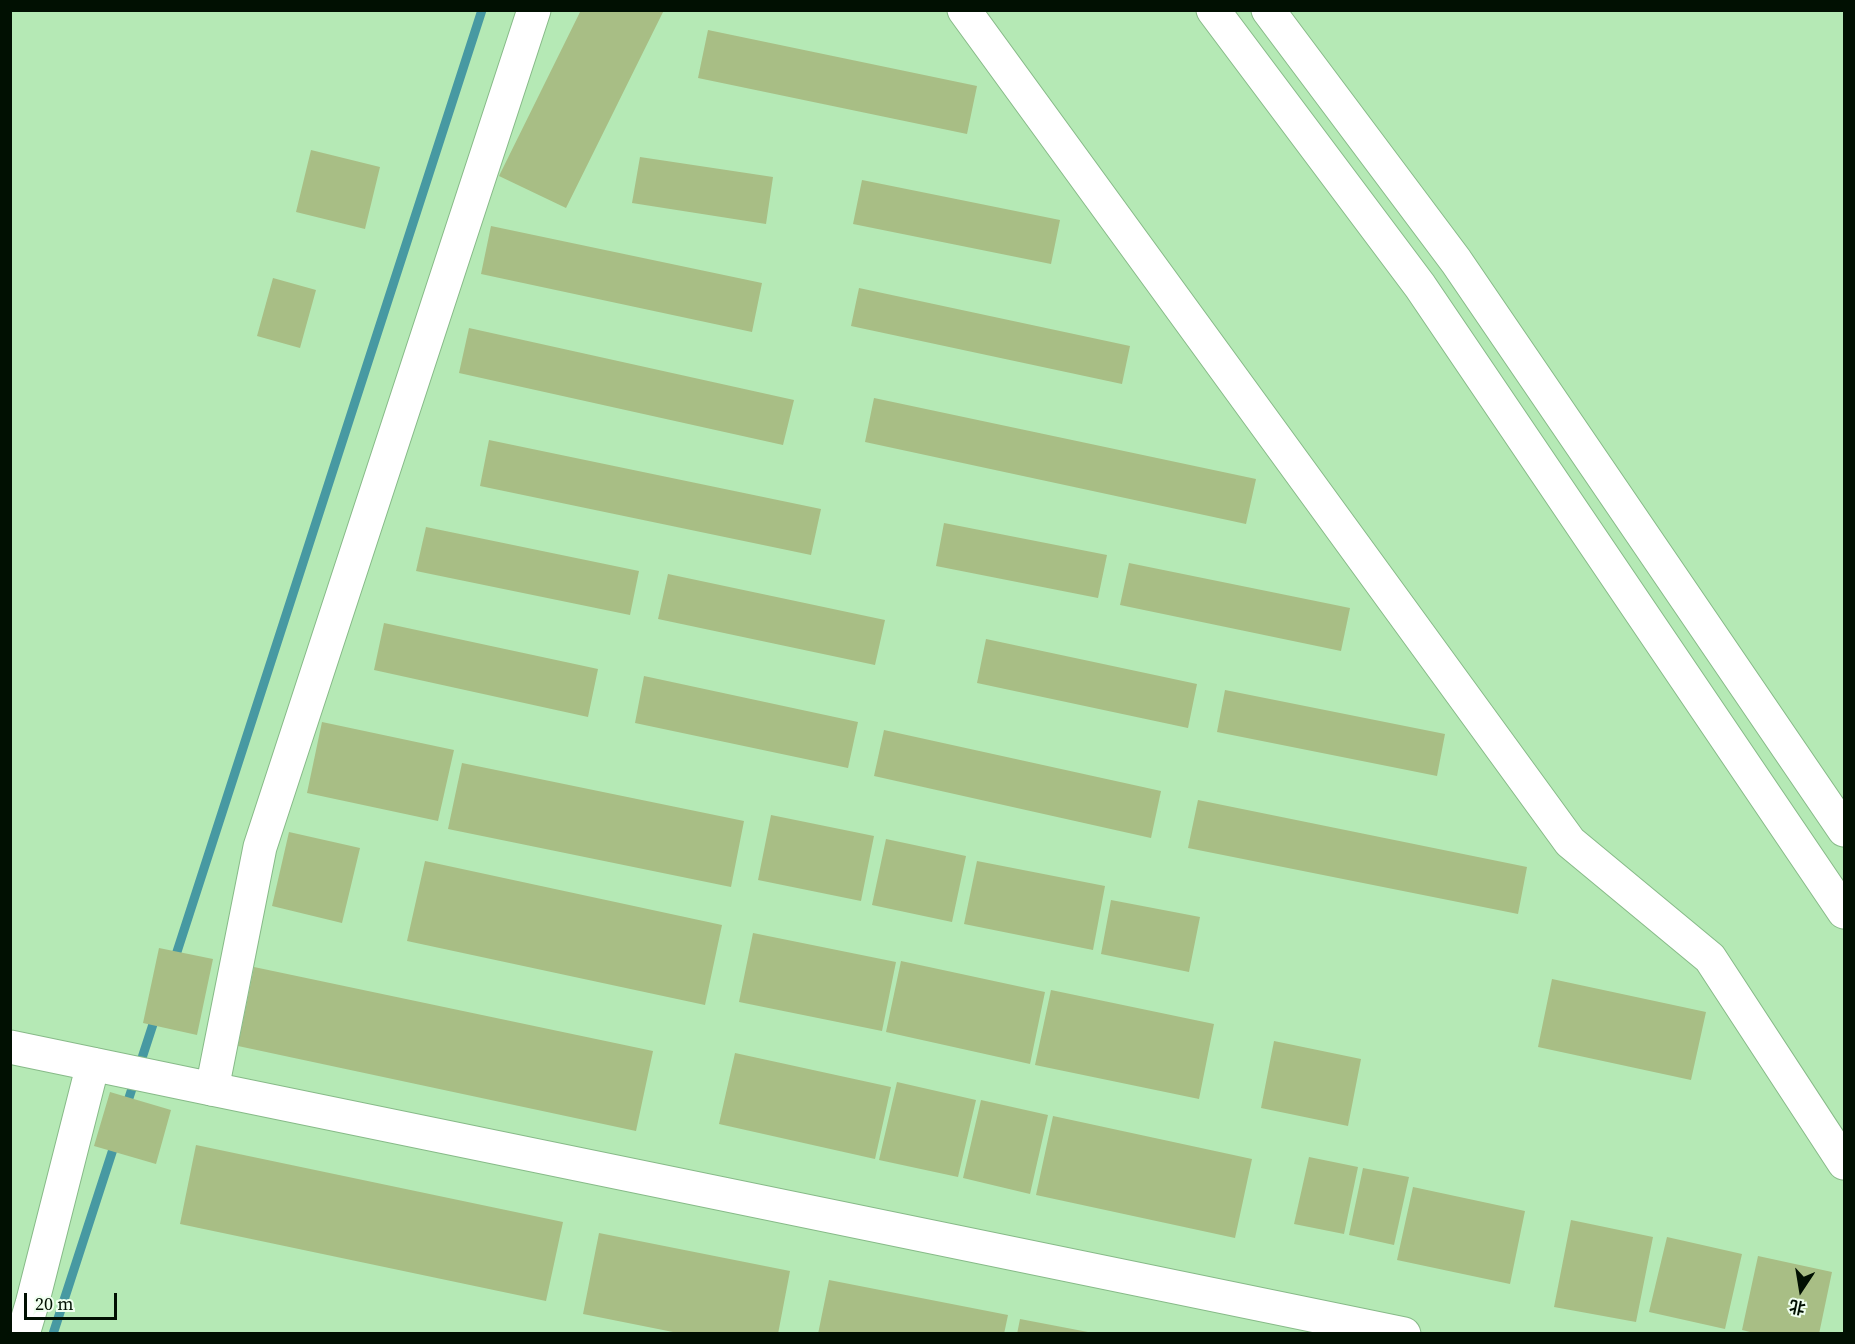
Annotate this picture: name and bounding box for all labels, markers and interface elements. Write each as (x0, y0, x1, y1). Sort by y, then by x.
north arrow (1771, 1260, 1831, 1320)
scale bar (27, 1281, 120, 1319)
text: 20 m (35, 1291, 73, 1316)
text: 北 (1787, 1295, 1807, 1320)

